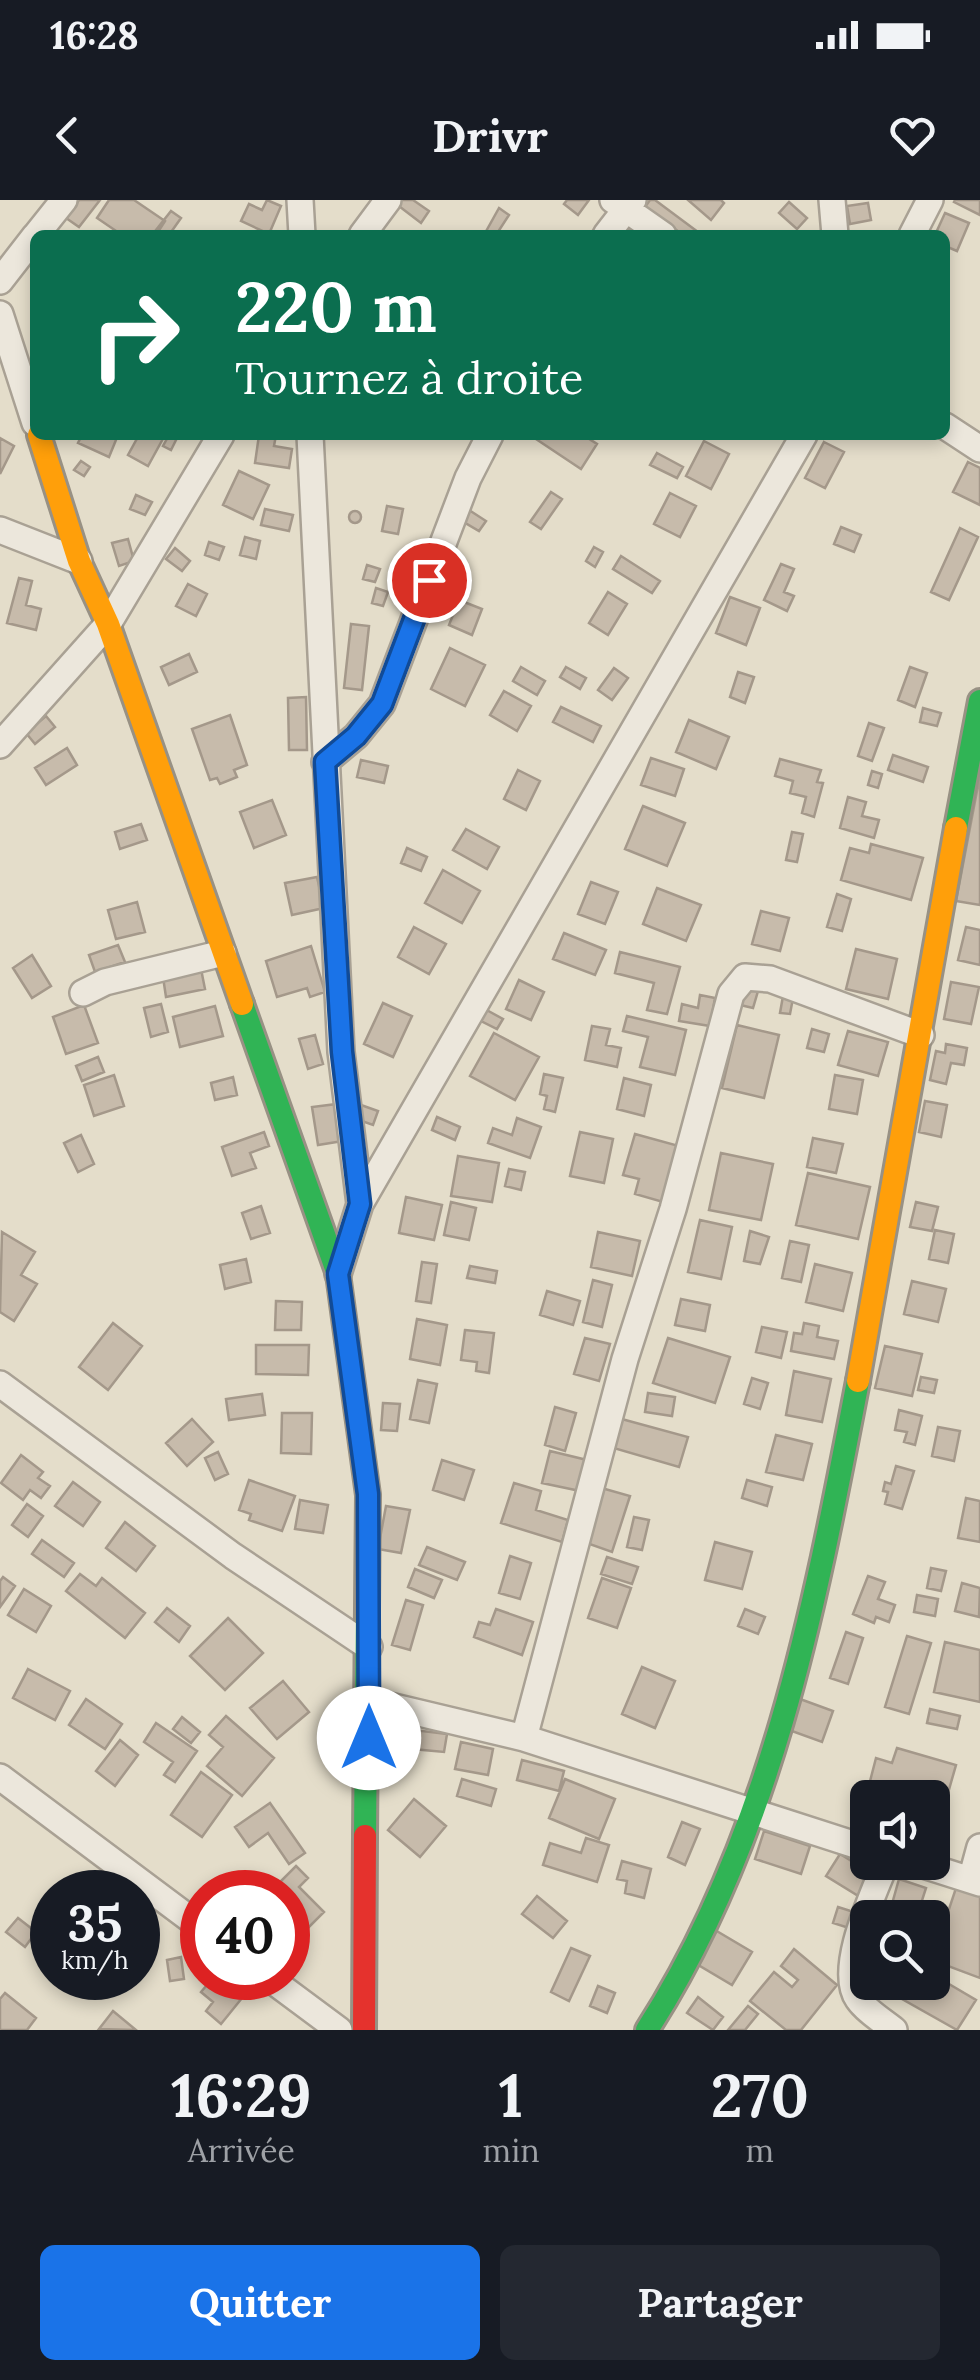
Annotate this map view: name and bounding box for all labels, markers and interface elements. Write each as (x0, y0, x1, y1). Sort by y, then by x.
text: 16:28 (50, 11, 139, 59)
text: Drivr (432, 107, 548, 164)
icon: back (40, 108, 95, 163)
icon: heart (885, 108, 940, 163)
text: 220 m (235, 262, 437, 351)
icon: right (70, 270, 200, 400)
text: Tournez à droite (235, 349, 583, 406)
pin (387, 538, 472, 623)
icon: arrive (402, 553, 457, 608)
position arrow (317, 1686, 421, 1790)
map controls (850, 1780, 950, 2000)
button: sound (850, 1780, 950, 1880)
speed limit sign: 40 (180, 1870, 310, 2000)
text: 35 (68, 1891, 123, 1955)
button: search (850, 1900, 950, 2000)
text: km/h (61, 1944, 129, 1976)
text: 16:29 (171, 2057, 311, 2133)
text: 1 (499, 2057, 523, 2133)
text: 270 (711, 2057, 809, 2133)
text: Arrivée (188, 2130, 295, 2171)
text: min (483, 2130, 540, 2171)
text: m (745, 2130, 774, 2171)
button: Quitter (40, 2245, 480, 2360)
button: Partager (500, 2245, 940, 2360)

